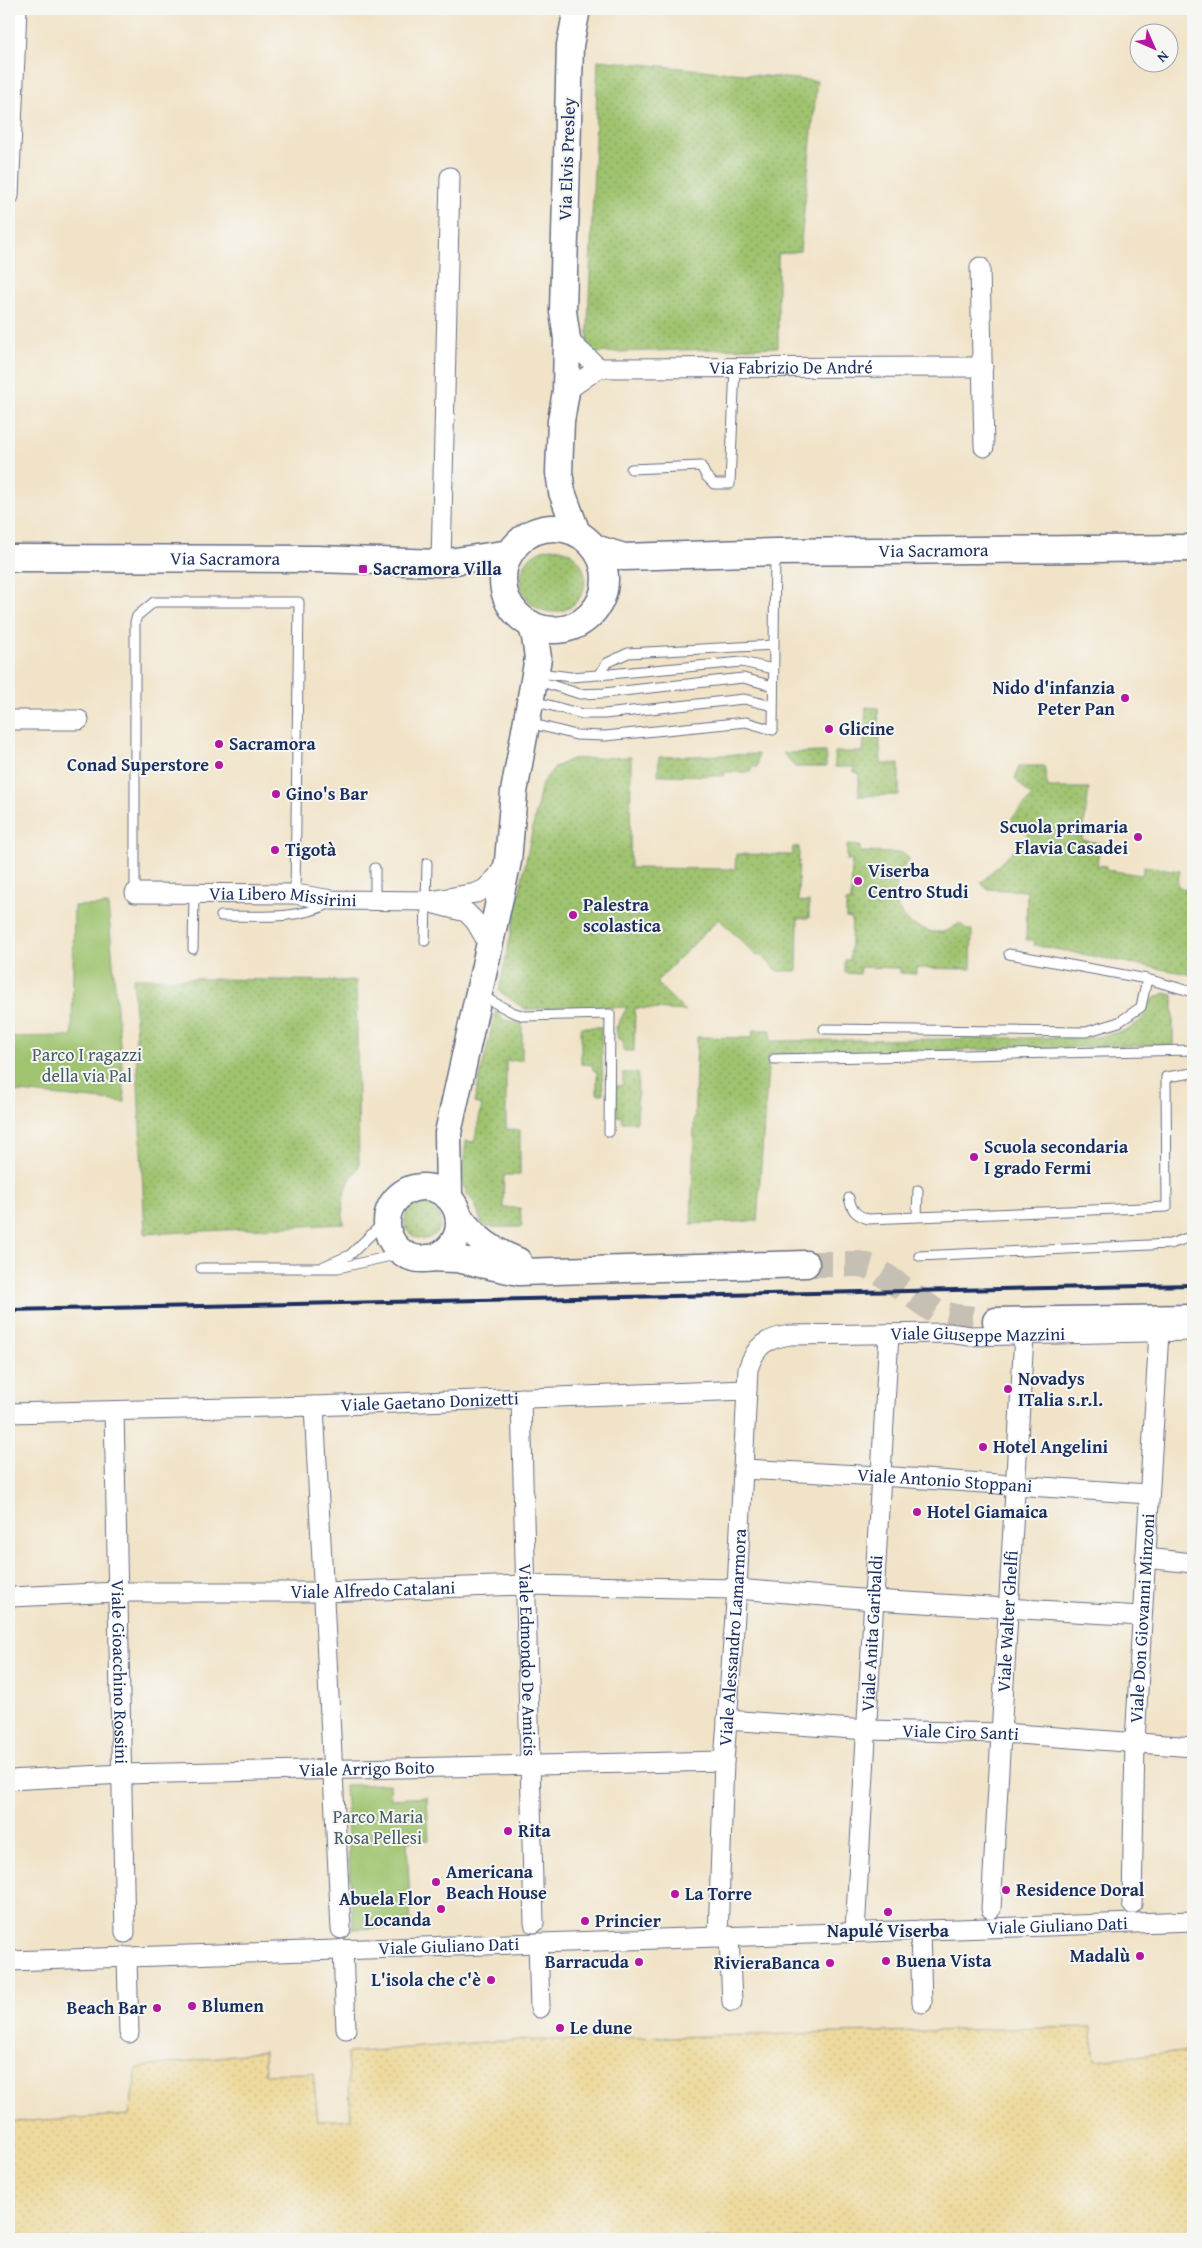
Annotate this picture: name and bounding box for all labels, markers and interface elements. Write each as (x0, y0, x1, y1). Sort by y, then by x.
north arrow (1130, 22, 1180, 72)
text: N (1152, 47, 1174, 68)
street label: Via Elvis Presley (551, 97, 582, 221)
street label: Via Fabrizio De André (709, 353, 873, 381)
street label: Via Sacramora (878, 536, 989, 564)
street label: Via Sacramora (170, 545, 281, 572)
place label: Sacramora Villa (373, 555, 502, 582)
marker: Sacramora Villa (357, 563, 369, 575)
place label: Nido d'infanzia Peter Pan (992, 674, 1116, 722)
marker: Nido d'infanzia Peter Pan (1119, 692, 1131, 704)
place label: Glicine (839, 715, 895, 742)
marker: Glicine (823, 723, 835, 735)
place label: Sacramora (229, 730, 316, 757)
marker: Sacramora (213, 738, 225, 750)
place label: Conad Superstore (67, 751, 209, 778)
marker: Conad Superstore (213, 759, 225, 771)
place label: Gino's Bar (286, 780, 369, 807)
marker: Gino's Bar (270, 788, 282, 800)
place label: Scuola primaria Flavia Casadei (1000, 813, 1129, 861)
marker: Scuola primaria Flavia Casadei (1132, 831, 1144, 843)
place label: Tigotà (285, 836, 337, 863)
marker: Tigotà (269, 844, 281, 856)
place label: Viserba Centro Studi (868, 857, 969, 905)
marker: Viserba Centro Studi (852, 875, 864, 887)
street label: Via Libero Missirini (209, 879, 357, 913)
place label: Palestra scolastica (583, 891, 662, 939)
marker: Palestra scolastica (567, 909, 579, 921)
park label: Parco I ragazzi della via Pal (32, 1041, 142, 1089)
place label: Scuola secondaria I grado Fermi (984, 1133, 1129, 1181)
marker: Scuola secondaria I grado Fermi (968, 1151, 980, 1163)
street label: Viale Giuseppe Mazzini (890, 1319, 1065, 1349)
place label: Novadys ITalia s.r.l. (1018, 1365, 1103, 1413)
marker: Novadys ITalia s.r.l. (1002, 1383, 1014, 1395)
street label: Viale Gaetano Donizetti (340, 1384, 519, 1418)
place label: Hotel Angelini (993, 1433, 1109, 1460)
marker: Hotel Angelini (977, 1441, 989, 1453)
street label: Viale Antonio Stoppani (857, 1461, 1033, 1499)
place label: Hotel Giamaica (927, 1498, 1049, 1525)
marker: Hotel Giamaica (911, 1506, 923, 1518)
street label: Viale Don Giovanni Minzoni (1122, 1513, 1161, 1724)
street label: Viale Alessandro Lamarmora (711, 1528, 753, 1747)
street label: Viale Walter Ghelfi (989, 1549, 1025, 1693)
street label: Viale Anita Garibaldi (854, 1554, 889, 1713)
street label: Viale Edmondo De Amicis (512, 1563, 544, 1757)
street label: Viale Alfredo Catalani (290, 1573, 456, 1605)
street label: Viale Gioacchino Rossini (105, 1579, 135, 1764)
street label: Viale Ciro Santi (902, 1717, 1020, 1747)
street label: Viale Arrigo Boito (299, 1753, 435, 1783)
park label: Parco Maria Rosa Pellesi (333, 1803, 424, 1851)
place label: Rita (518, 1817, 552, 1844)
marker: Rita (502, 1825, 514, 1837)
place label: Americana Beach House (446, 1858, 547, 1906)
marker: Americana Beach House (430, 1876, 442, 1888)
place label: Residence Doral (1016, 1876, 1145, 1903)
place label: La Torre (685, 1880, 752, 1907)
marker: Residence Doral (1000, 1884, 1012, 1896)
place label: Abuela Flor Locanda (339, 1885, 432, 1933)
marker: La Torre (669, 1888, 681, 1900)
marker: Abuela Flor Locanda (435, 1903, 447, 1915)
marker: Napulé Viserba (882, 1906, 894, 1918)
place label: Princier (595, 1907, 662, 1934)
street label: Viale Giuliano Dati (986, 1909, 1128, 1941)
marker: Princier (579, 1915, 591, 1927)
place label: Napulé Viserba (827, 1917, 950, 1944)
street label: Viale Giuliano Dati (378, 1930, 520, 1962)
place label: Madalù (1070, 1942, 1131, 1969)
place label: Buena Vista (896, 1947, 992, 1974)
place label: Barracuda (545, 1948, 630, 1975)
place label: RivieraBanca (714, 1949, 821, 1976)
marker: Madalù (1134, 1950, 1146, 1962)
marker: Buena Vista (880, 1955, 892, 1967)
marker: Barracuda (633, 1956, 645, 1968)
marker: RivieraBanca (824, 1957, 836, 1969)
place label: L'isola che c'è (371, 1966, 481, 1993)
marker: L'isola che c'è (485, 1974, 497, 1986)
place label: Blumen (202, 1992, 264, 2019)
place label: Beach Bar (67, 1994, 148, 2021)
marker: Blumen (186, 2000, 198, 2012)
marker: Beach Bar (151, 2002, 163, 2014)
place label: Le dune (570, 2014, 632, 2041)
marker: Le dune (554, 2022, 566, 2034)

